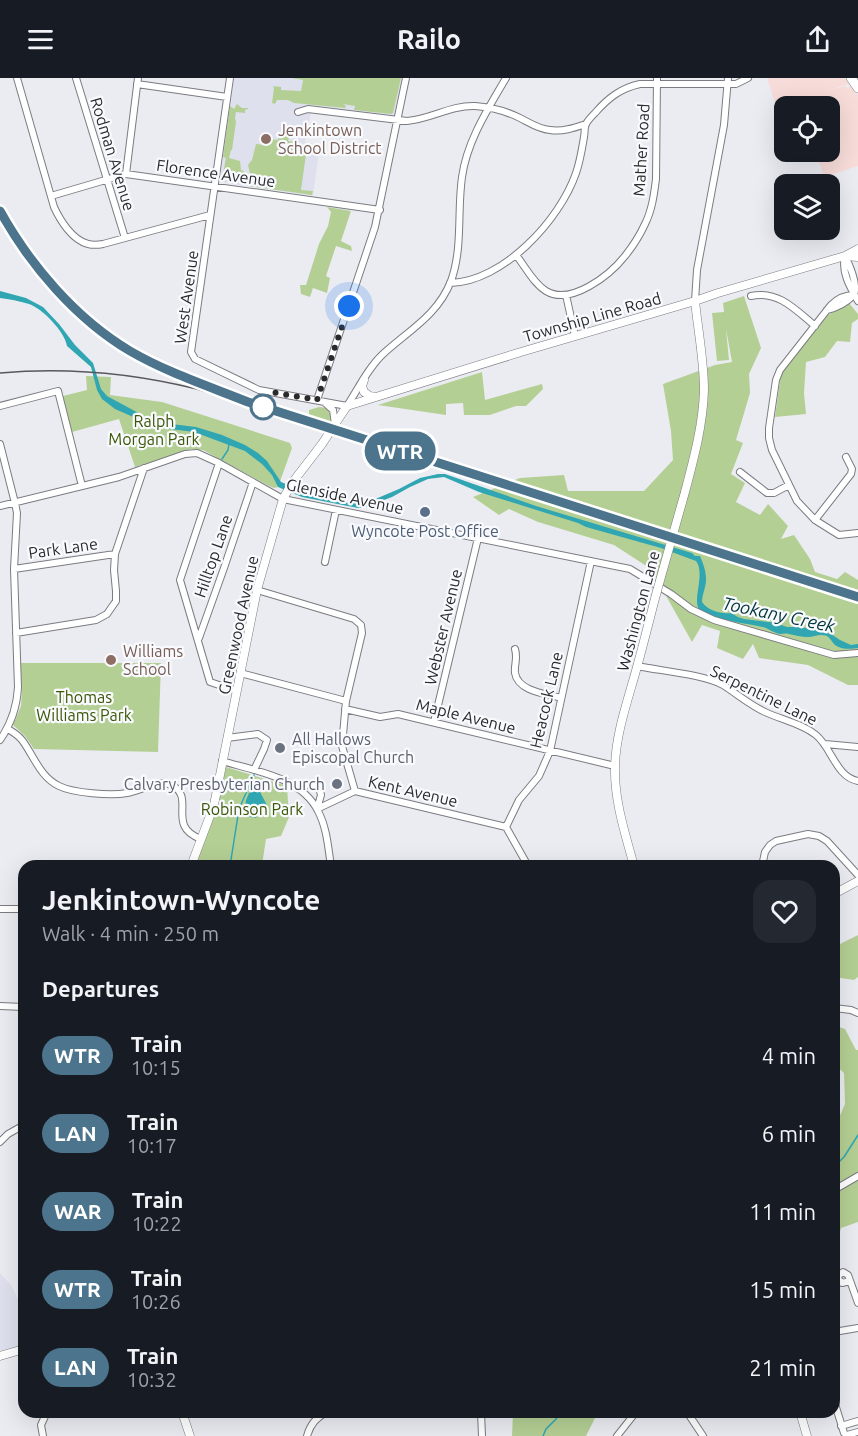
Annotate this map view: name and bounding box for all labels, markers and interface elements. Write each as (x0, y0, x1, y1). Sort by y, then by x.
icon: menu (24, 23, 57, 56)
icon: share (801, 23, 834, 56)
text: Railo (397, 24, 461, 54)
street label: Rodman Avenue (87, 95, 139, 213)
map controls (774, 96, 840, 240)
button: locate (774, 96, 840, 162)
street label: Mather Road (630, 103, 652, 197)
place label: Jenkintown School District (278, 121, 382, 157)
marker: Jenkintown School District (259, 132, 273, 146)
street label: Florence Avenue (155, 156, 277, 190)
button: layers (774, 174, 840, 240)
street label: West Avenue (171, 249, 201, 345)
street label: Township Line Road (521, 289, 663, 345)
your location (334, 291, 364, 321)
unlabelled marker (250, 394, 276, 420)
park label: Ralph Morgan Park (108, 412, 200, 448)
line badge: WTR (366, 432, 434, 470)
text: WTR (377, 439, 423, 463)
street label: Glenside Avenue (285, 475, 405, 517)
marker: Wyncote Post Office (418, 505, 432, 519)
street label: Hilltop Lane (190, 512, 236, 600)
place label: Wyncote Post Office (351, 522, 499, 540)
street label: Park Lane (27, 534, 99, 562)
street label: Washington Lane (613, 549, 663, 673)
street label: Greenwood Avenue (214, 554, 262, 696)
street label: Webster Avenue (421, 567, 465, 687)
water label: Tookany Creek (721, 592, 838, 636)
place label: Williams School (123, 642, 183, 678)
street label: Heacock Lane (526, 650, 566, 750)
marker: Williams School (104, 653, 118, 667)
street label: Serpentine Lane (708, 661, 820, 729)
park label: Thomas Williams Park (36, 688, 132, 724)
street label: Maple Avenue (414, 695, 518, 737)
place label: All Hallows Episcopal Church (292, 730, 414, 766)
marker: All Hallows Episcopal Church (273, 741, 287, 755)
street label: Kent Avenue (366, 772, 460, 810)
place label: Calvary Presbyterian Church (124, 775, 325, 793)
marker: Calvary Presbyterian Church (330, 777, 344, 791)
park label: Robinson Park (201, 800, 303, 818)
button: heart (753, 880, 816, 943)
text: Jenkintown-Wyncote (42, 884, 320, 915)
text: Walk · 4 min · 250 m (42, 922, 219, 945)
text: Departures (42, 976, 159, 1001)
text: Train (131, 1031, 182, 1056)
text: WTR (54, 1043, 101, 1067)
text: 4 min (762, 1043, 816, 1068)
text: 10:15 (131, 1056, 181, 1079)
text: Train (127, 1109, 178, 1134)
text: LAN (54, 1121, 97, 1145)
text: 6 min (762, 1121, 816, 1146)
text: 10:17 (127, 1134, 177, 1157)
text: Train (132, 1187, 183, 1212)
text: WAR (54, 1199, 102, 1223)
text: 11 min (749, 1199, 816, 1224)
text: 10:22 (132, 1212, 182, 1235)
text: Train (131, 1265, 182, 1290)
text: WTR (54, 1277, 101, 1301)
text: 15 min (749, 1277, 816, 1302)
text: 10:26 (131, 1290, 181, 1313)
text: Train (127, 1343, 178, 1368)
text: LAN (54, 1355, 97, 1379)
text: 21 min (749, 1355, 816, 1380)
text: 10:32 (127, 1368, 177, 1391)

